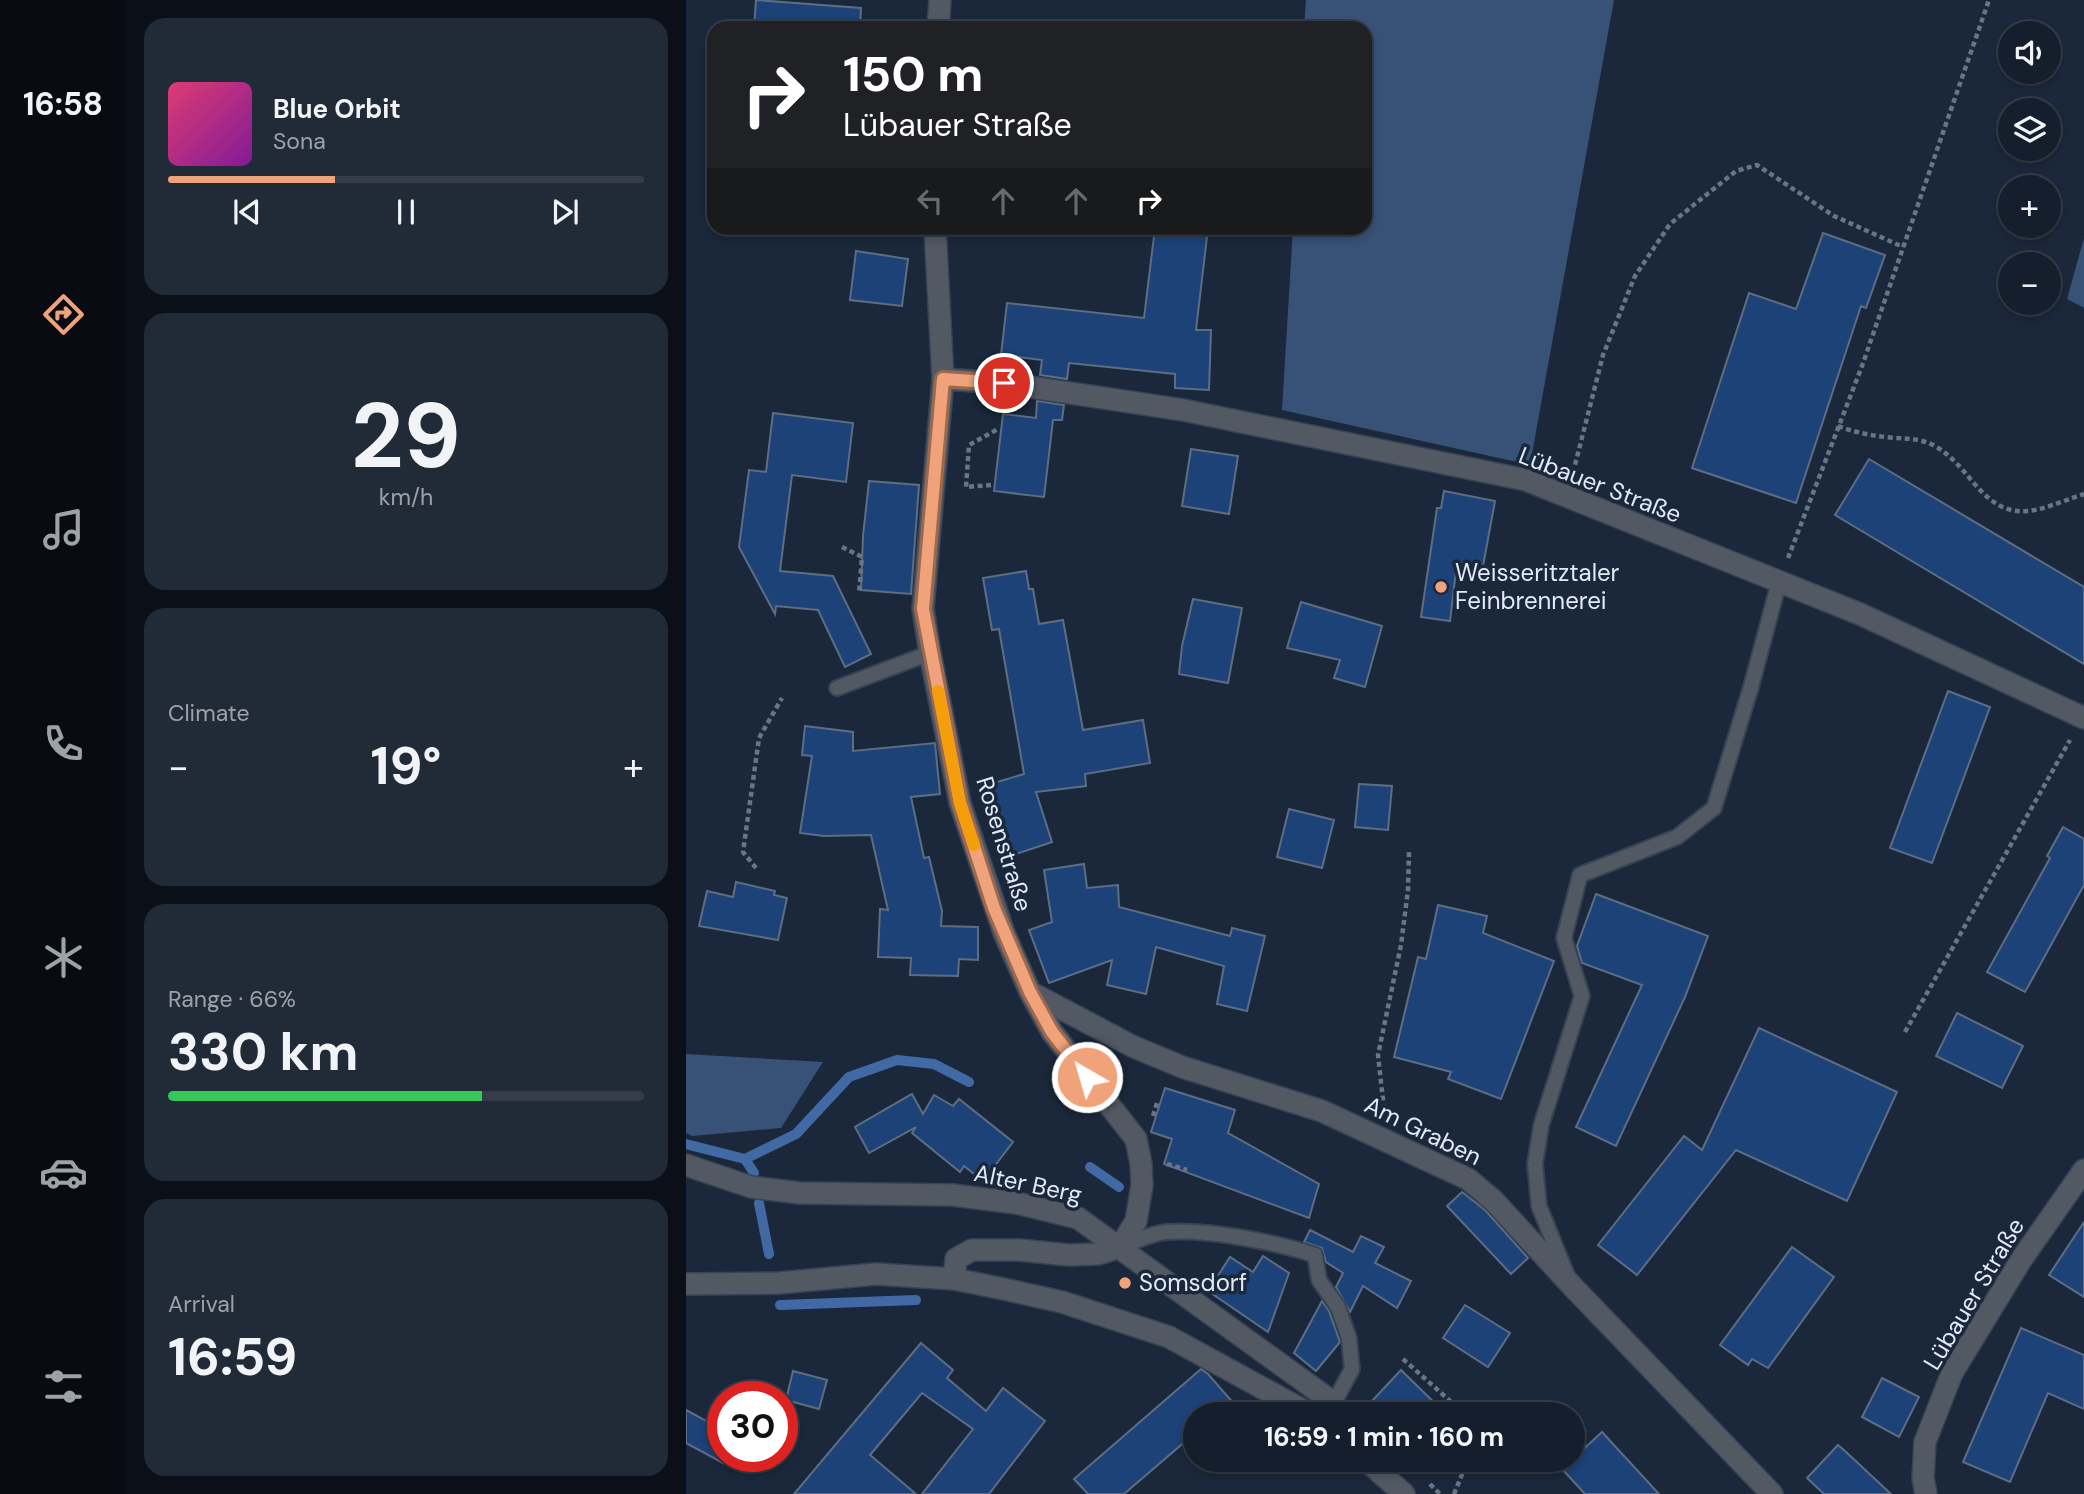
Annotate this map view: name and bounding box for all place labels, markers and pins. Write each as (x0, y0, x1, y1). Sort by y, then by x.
pin (974, 353, 1034, 413)
place label: Weisseritztaler Feinbrennerei (1455, 557, 1620, 616)
marker: Weisseritztaler Feinbrennerei (1433, 579, 1449, 595)
place label: Somsdorf (1139, 1267, 1247, 1298)
marker: Somsdorf (1117, 1275, 1133, 1291)

